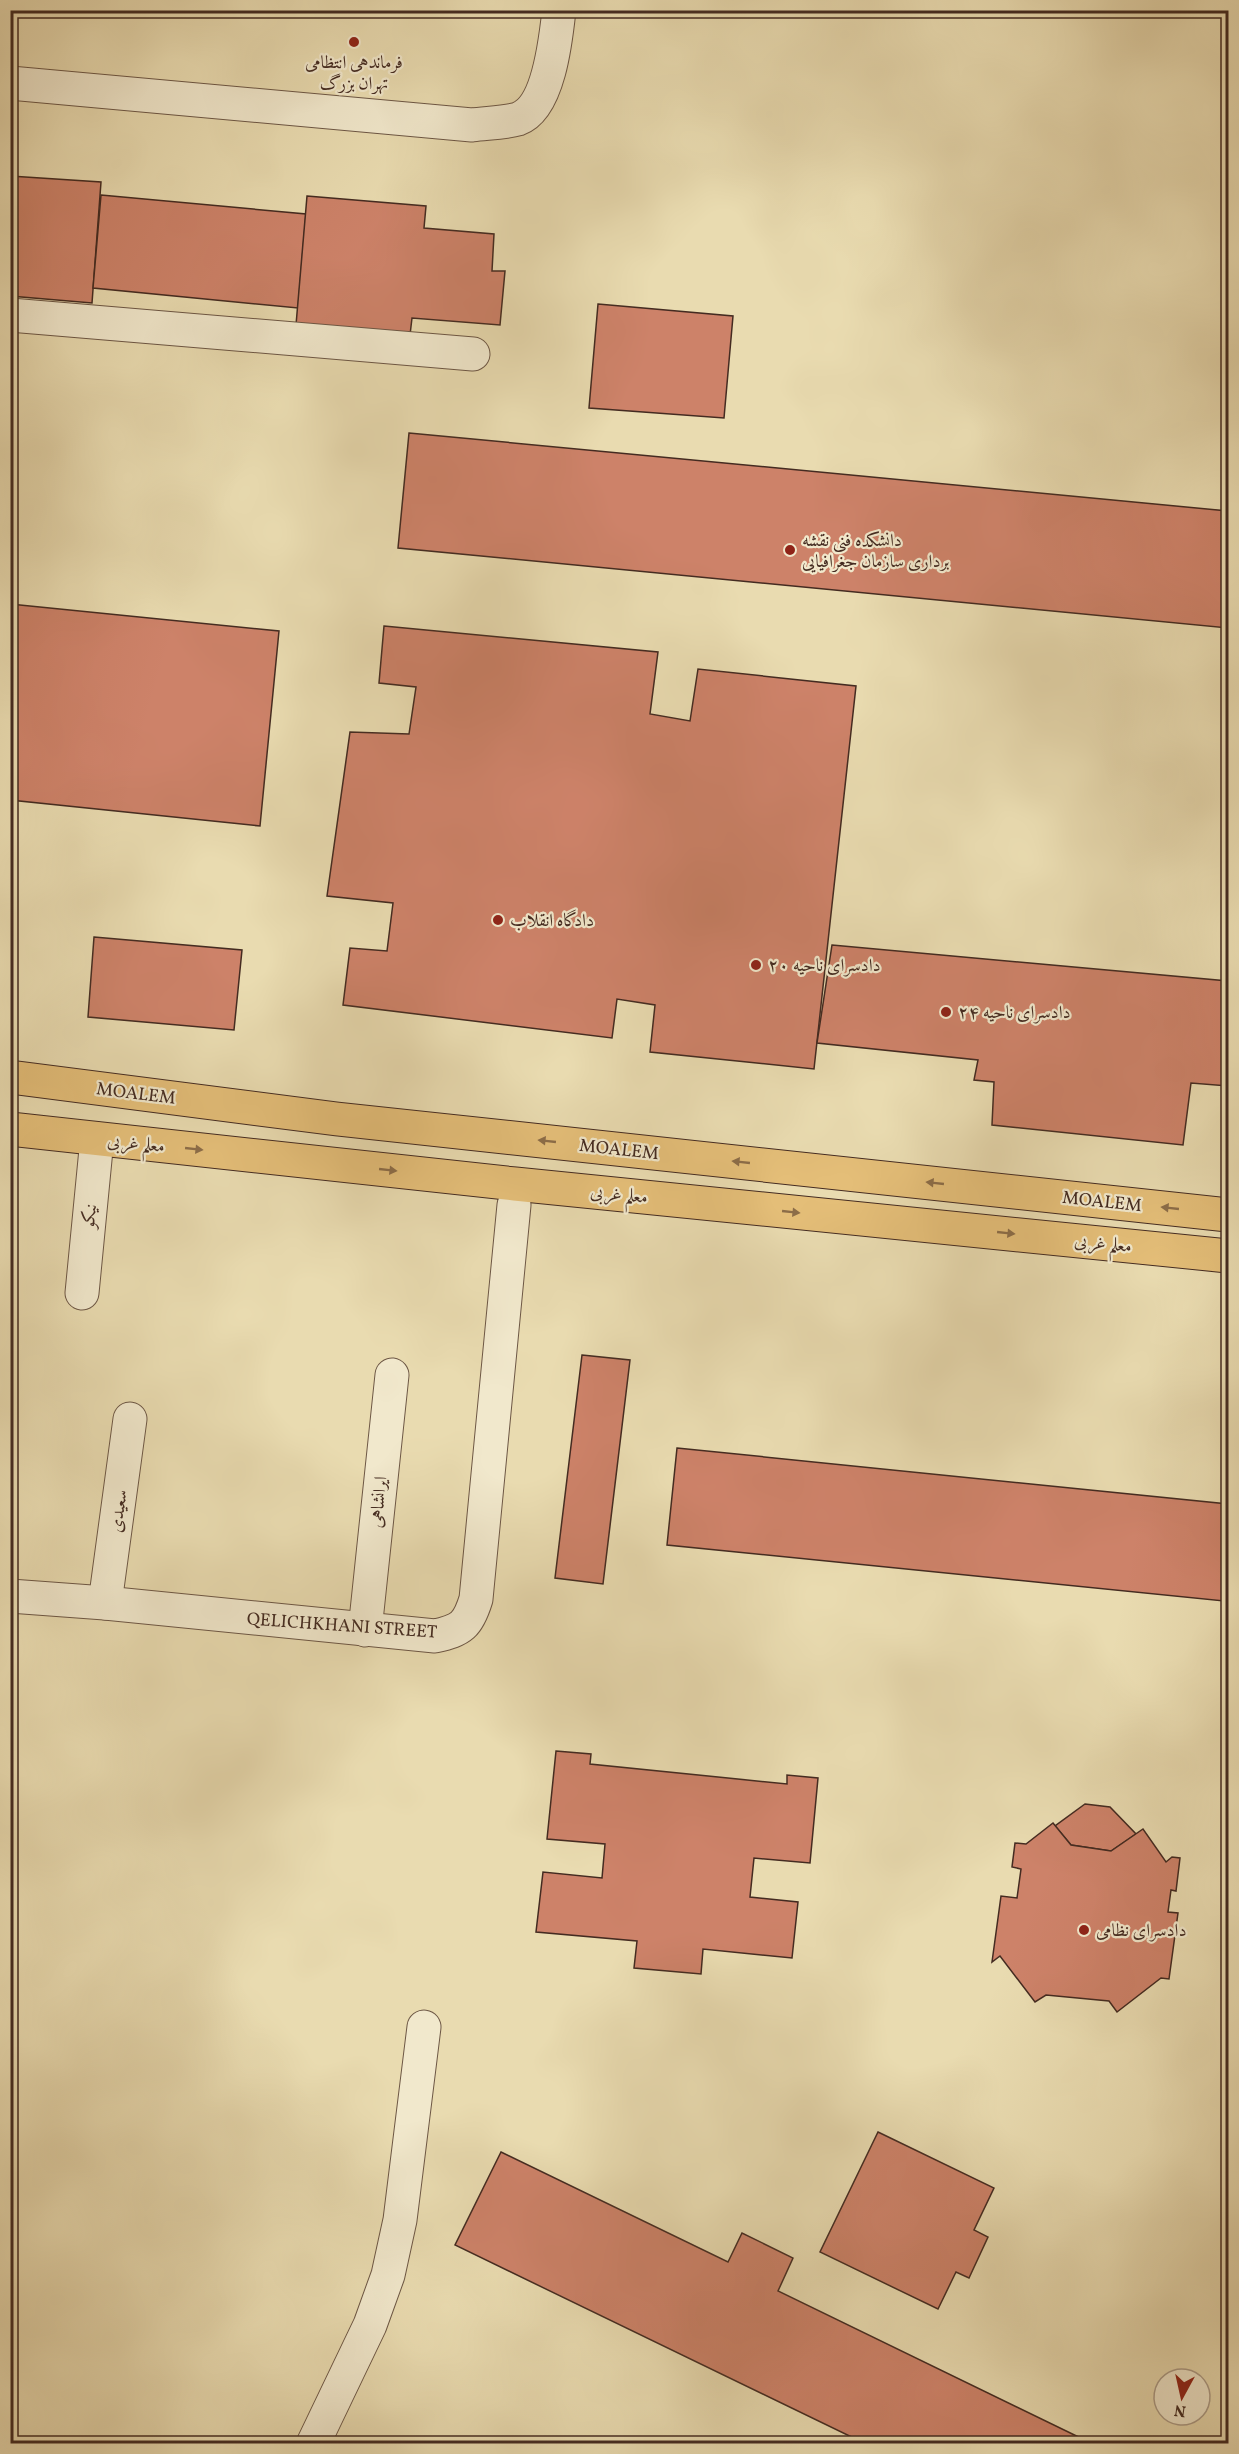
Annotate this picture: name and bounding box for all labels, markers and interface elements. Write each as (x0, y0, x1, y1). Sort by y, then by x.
marker: فرماندهی انتظامی تهران بزرگ (347, 35, 361, 49)
place label: فرماندهی انتظامی تهران بزرگ (305, 51, 403, 97)
place label: دانشکده فنی نقشه برداری سازمان جغرافیایی (802, 529, 949, 575)
marker: دانشکده فنی نقشه برداری سازمان جغرافیایی (783, 543, 797, 557)
place label: دادگاه انقلاب (510, 909, 594, 934)
marker: دادگاه انقلاب (491, 913, 505, 927)
place label: دادسرای ناحیه ۲۰ (768, 954, 881, 979)
marker: دادسرای ناحیه ۲۰ (749, 958, 763, 972)
place label: دادسرای ناحیه ۲۴ (958, 1001, 1071, 1026)
marker: دادسرای ناحیه ۲۴ (939, 1005, 953, 1019)
street label: MOALEM (95, 1077, 177, 1112)
street label: معلم غربی (105, 1129, 166, 1164)
street label: MOALEM (578, 1134, 660, 1167)
one-way arrow (537, 1136, 556, 1146)
one-way arrow (185, 1144, 204, 1154)
one-way arrow (731, 1157, 750, 1167)
one-way arrow (378, 1165, 397, 1175)
one-way arrow (925, 1178, 944, 1188)
street label: معلم غربی (588, 1180, 649, 1215)
street label: MOALEM (1061, 1186, 1143, 1219)
street label: نیکو (77, 1203, 104, 1232)
one-way arrow (1161, 1203, 1180, 1213)
one-way arrow (781, 1207, 800, 1217)
one-way arrow (996, 1228, 1015, 1238)
street label: معلم غربی (1072, 1229, 1133, 1264)
street label: ایرانشاهی (364, 1475, 395, 1529)
street label: سعیدی (104, 1488, 135, 1534)
street label: QELICHKHANI STREET (246, 1607, 438, 1646)
place label: دادسرای نظامی (1096, 1919, 1187, 1944)
marker: دادسرای نظامی (1077, 1923, 1091, 1937)
north arrow (1152, 2367, 1212, 2427)
text: N (1173, 2398, 1187, 2422)

